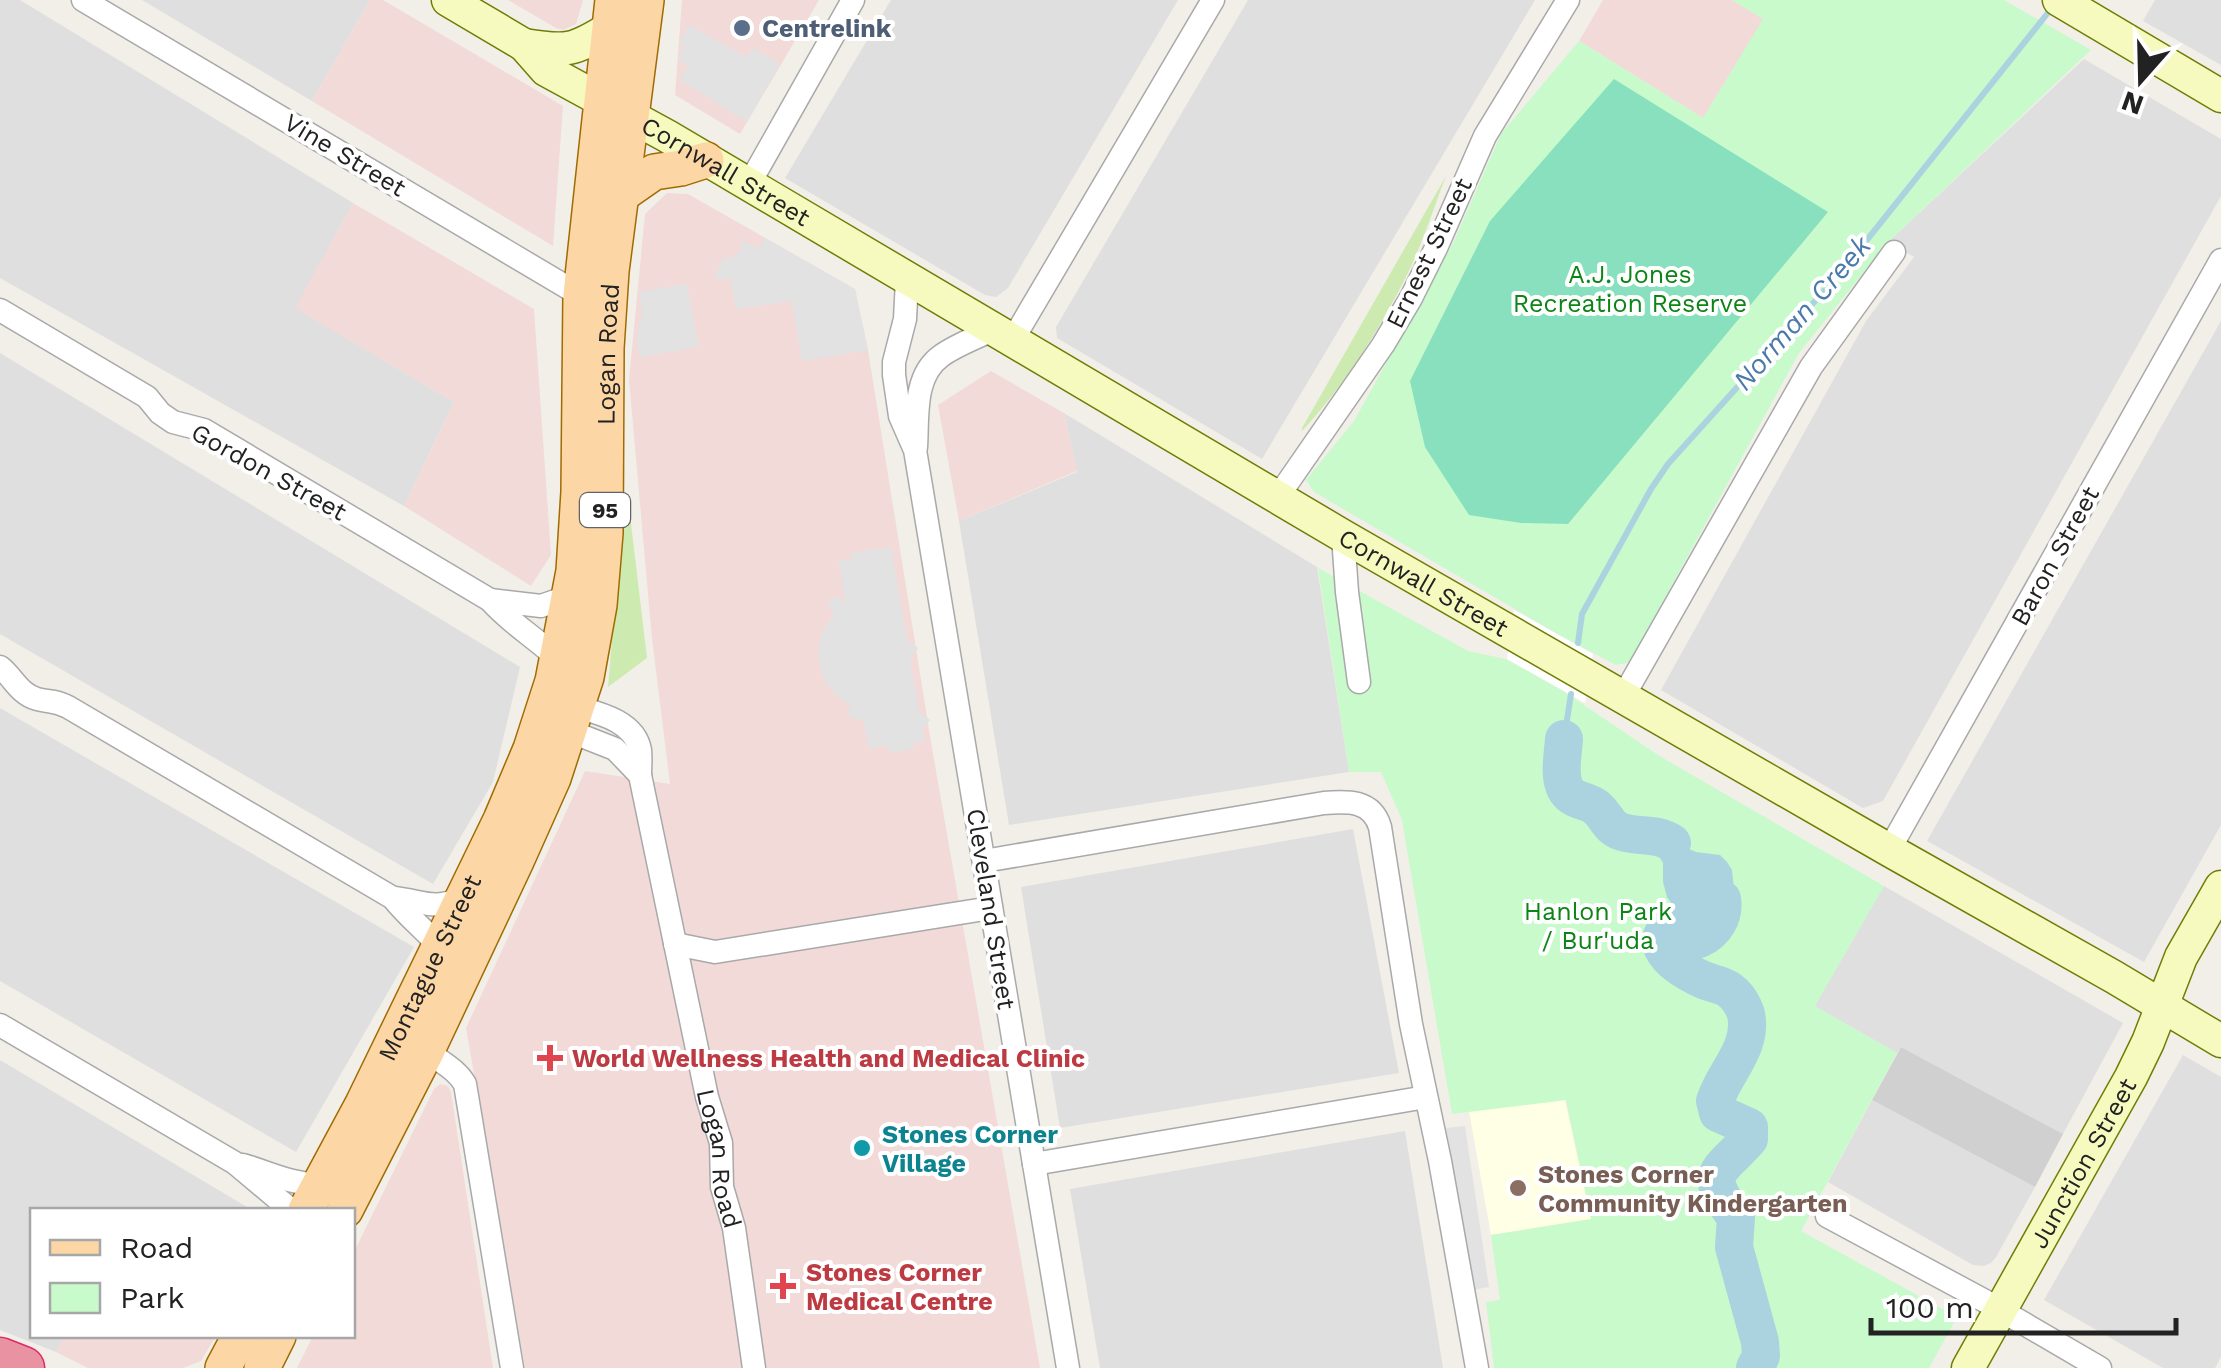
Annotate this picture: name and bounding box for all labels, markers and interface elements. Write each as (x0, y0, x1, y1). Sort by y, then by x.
place label: Centrelink (762, 14, 892, 43)
marker: Centrelink (731, 17, 753, 39)
north arrow (2091, 30, 2191, 130)
text: N (2117, 84, 2148, 122)
street label: Vine Street (279, 107, 411, 203)
street label: Cornwall Street (637, 110, 816, 232)
street label: Ernest Street (1380, 173, 1478, 333)
water label: Norman Creek (1726, 229, 1878, 397)
park label: A.J. Jones Recreation Reserve (1513, 260, 1747, 318)
street label: Logan Road (591, 282, 625, 425)
street label: Gordon Street (186, 417, 352, 527)
street label: Baron Street (2005, 481, 2105, 631)
road number: 95 (580, 493, 630, 527)
street label: Cornwall Street (1334, 522, 1514, 643)
street label: Cleveland Street (961, 806, 1021, 1012)
street label: Montague Street (372, 869, 487, 1065)
park label: Hanlon Park / Bur'uda (1524, 897, 1672, 955)
place label: World Wellness Health and Medical Clinic (572, 1044, 1085, 1073)
marker: World Wellness Health and Medical Clinic (537, 1045, 563, 1071)
street label: Junction Street (2024, 1072, 2142, 1253)
street label: Logan Road (691, 1086, 748, 1231)
place label: Stones Corner Village (882, 1120, 1058, 1178)
marker: Stones Corner Village (851, 1137, 873, 1159)
place label: Stones Corner Community Kindergarten (1538, 1160, 1847, 1218)
marker: Stones Corner Community Kindergarten (1507, 1177, 1529, 1199)
legend (30, 1208, 355, 1338)
text: Road (120, 1230, 193, 1265)
place label: Stones Corner Medical Centre (806, 1258, 993, 1316)
marker: Stones Corner Medical Centre (770, 1273, 796, 1299)
scale bar (1871, 1273, 2176, 1335)
text: Park (120, 1280, 185, 1315)
text: 100 m (1886, 1290, 1974, 1325)

